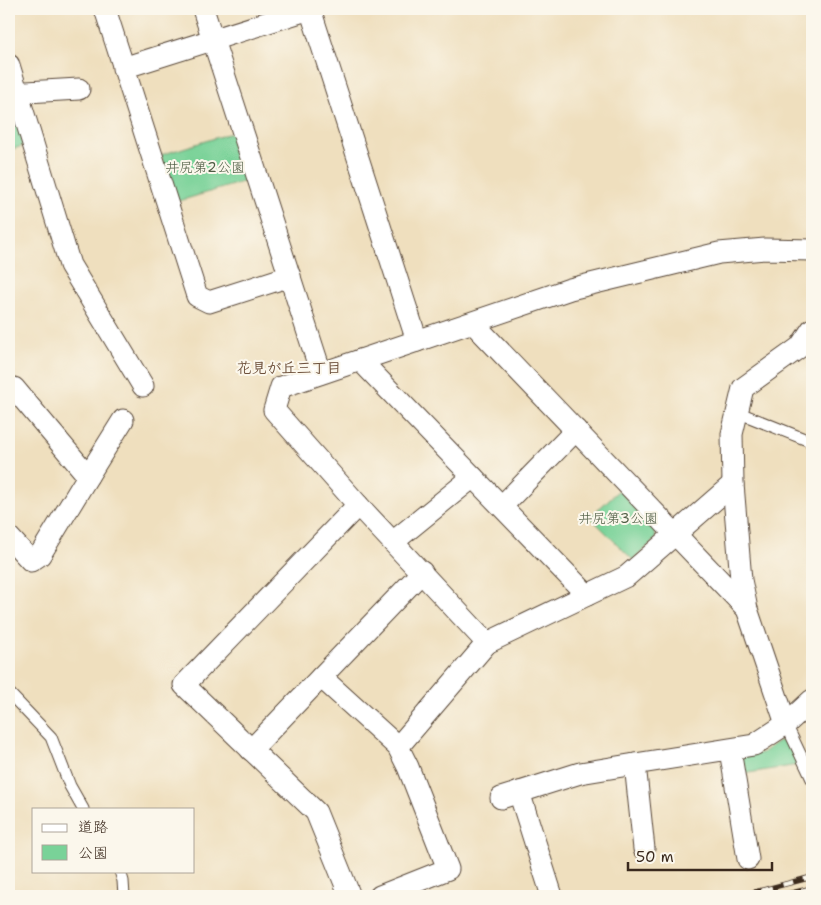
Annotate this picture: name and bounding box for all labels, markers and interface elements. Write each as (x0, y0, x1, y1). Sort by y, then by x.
park label: 井尻第2公園 (165, 158, 245, 176)
district label: 花見が丘三丁目 (236, 358, 342, 378)
park label: 井尻第3公園 (578, 509, 658, 527)
legend (32, 808, 195, 872)
text: 道路 (78, 817, 108, 837)
scale bar (628, 840, 772, 872)
text: 公園 (78, 843, 108, 863)
text: 50 m (636, 847, 674, 867)

